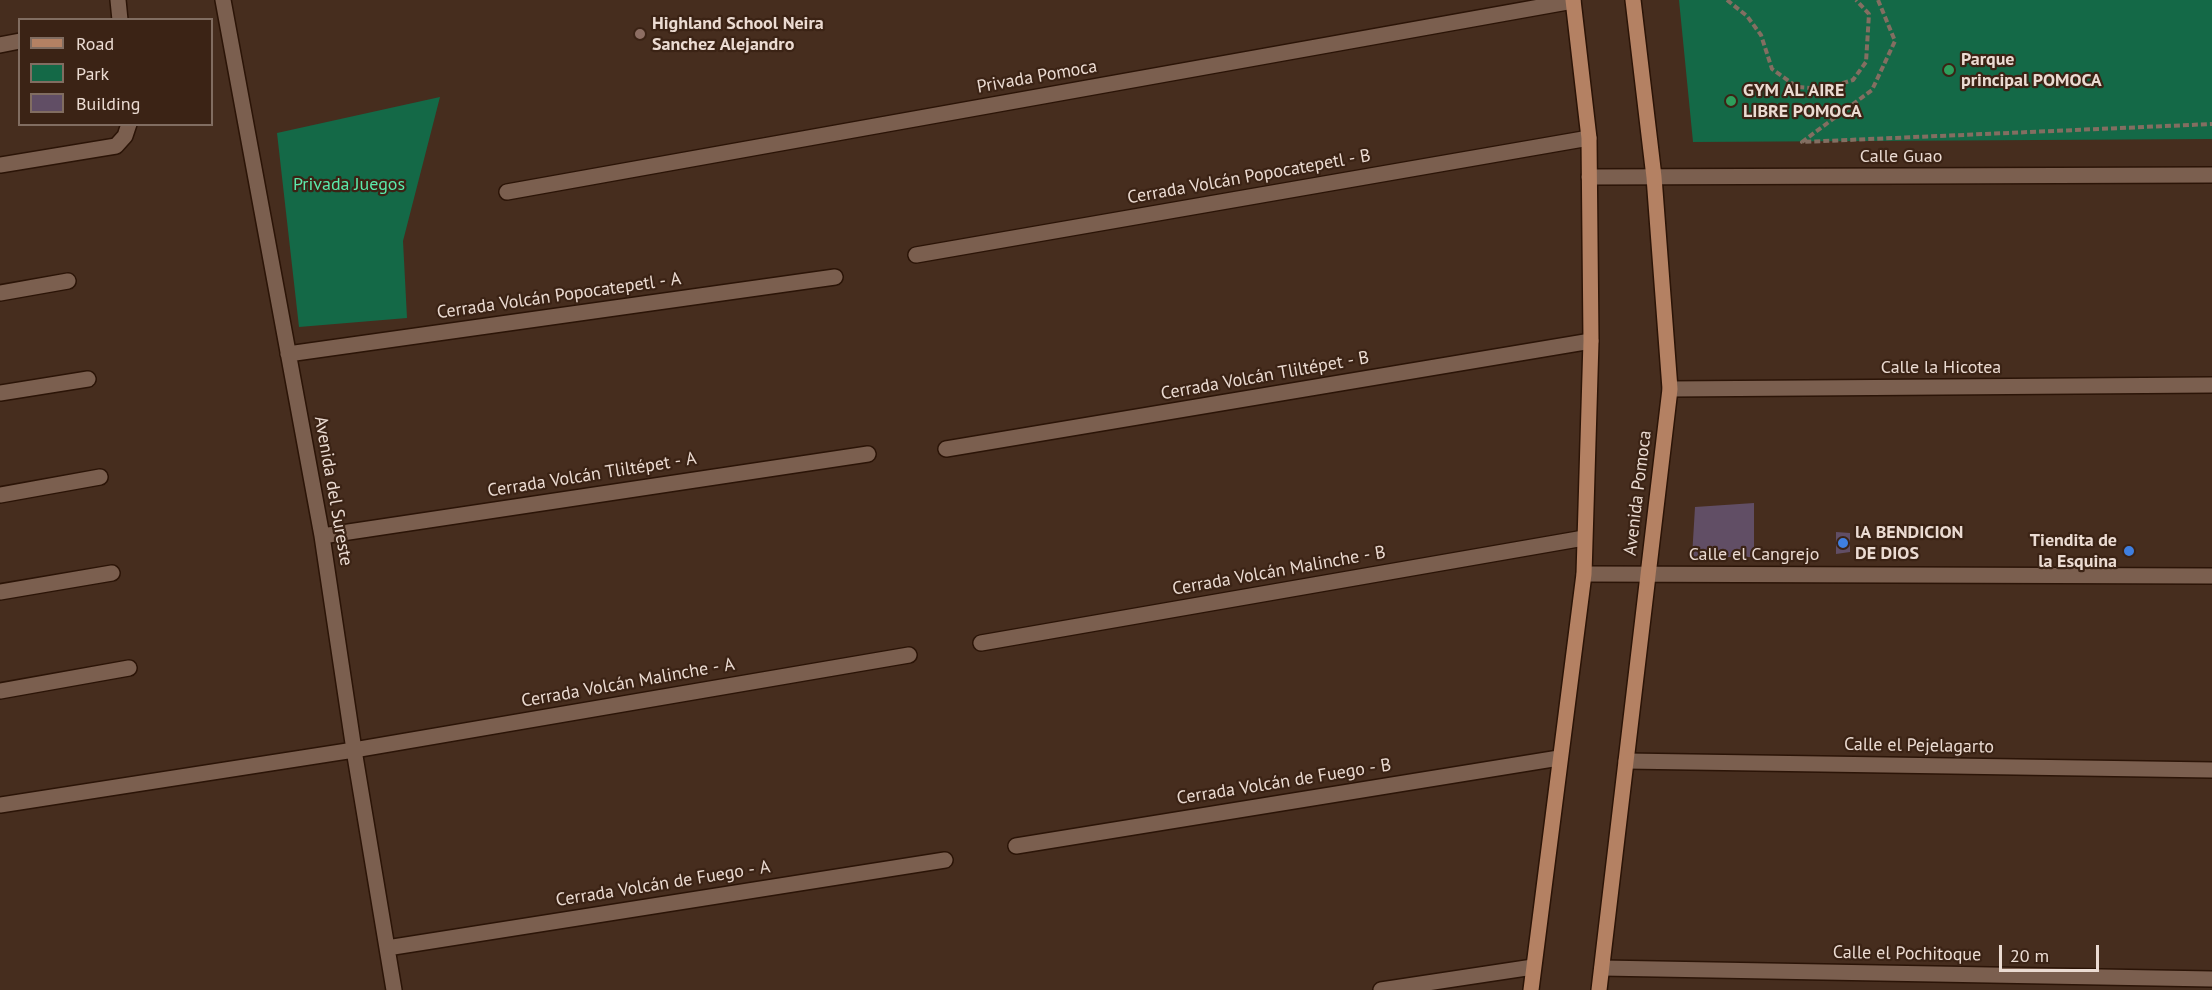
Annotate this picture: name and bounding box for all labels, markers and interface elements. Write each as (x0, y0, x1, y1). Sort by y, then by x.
place label: Highland School Neira Sanchez Alejandro (652, 13, 824, 56)
legend (18, 18, 213, 126)
marker: Highland School Neira Sanchez Alejandro (633, 27, 647, 41)
text: Road (76, 32, 114, 55)
place label: Parque principal POMOCA (1961, 49, 2102, 92)
street label: Privada Pomoca (975, 56, 1099, 98)
text: Park (76, 62, 109, 85)
marker: Parque principal POMOCA (1942, 63, 1956, 77)
place label: GYM AL AIRE LIBRE POMOCA (1743, 80, 1862, 122)
text: Building (76, 92, 140, 115)
marker: GYM AL AIRE LIBRE POMOCA (1724, 94, 1738, 108)
street label: Cerrada Volcán Popocatepetl - B (1126, 145, 1372, 209)
street label: Calle Guao (1860, 146, 1942, 168)
park label: Privada Juegos (293, 174, 405, 196)
street label: Cerrada Volcán Popocatepetl - A (435, 268, 683, 324)
street label: Cerrada Volcán Tliltépet - B (1159, 347, 1371, 405)
street label: Calle la Hicotea (1881, 357, 2001, 379)
street label: Avenida del Sureste (309, 414, 357, 568)
street label: Avenida Pomoca (1620, 429, 1656, 557)
street label: Cerrada Volcán Tliltépet - A (486, 448, 698, 502)
place label: lA BENDICION DE DIOS (1855, 522, 1963, 564)
place label: Tiendita de la Esquina (2030, 530, 2117, 572)
marker: lA BENDICION DE DIOS (1836, 536, 1850, 550)
street label: Cerrada Volcán Malinche - B (1171, 542, 1387, 600)
street label: Calle el Cangrejo (1689, 544, 1819, 566)
marker: Tiendita de la Esquina (2122, 544, 2136, 558)
street label: Cerrada Volcán Malinche - A (520, 654, 736, 712)
street label: Calle el Pejelagarto (1844, 734, 1994, 758)
street label: Cerrada Volcán de Fuego - B (1175, 754, 1393, 810)
street label: Cerrada Volcán de Fuego - A (554, 856, 772, 912)
scale bar (2002, 933, 2102, 971)
street label: Calle el Pochitoque (1833, 942, 1981, 966)
text: 20 m (2010, 944, 2049, 967)

